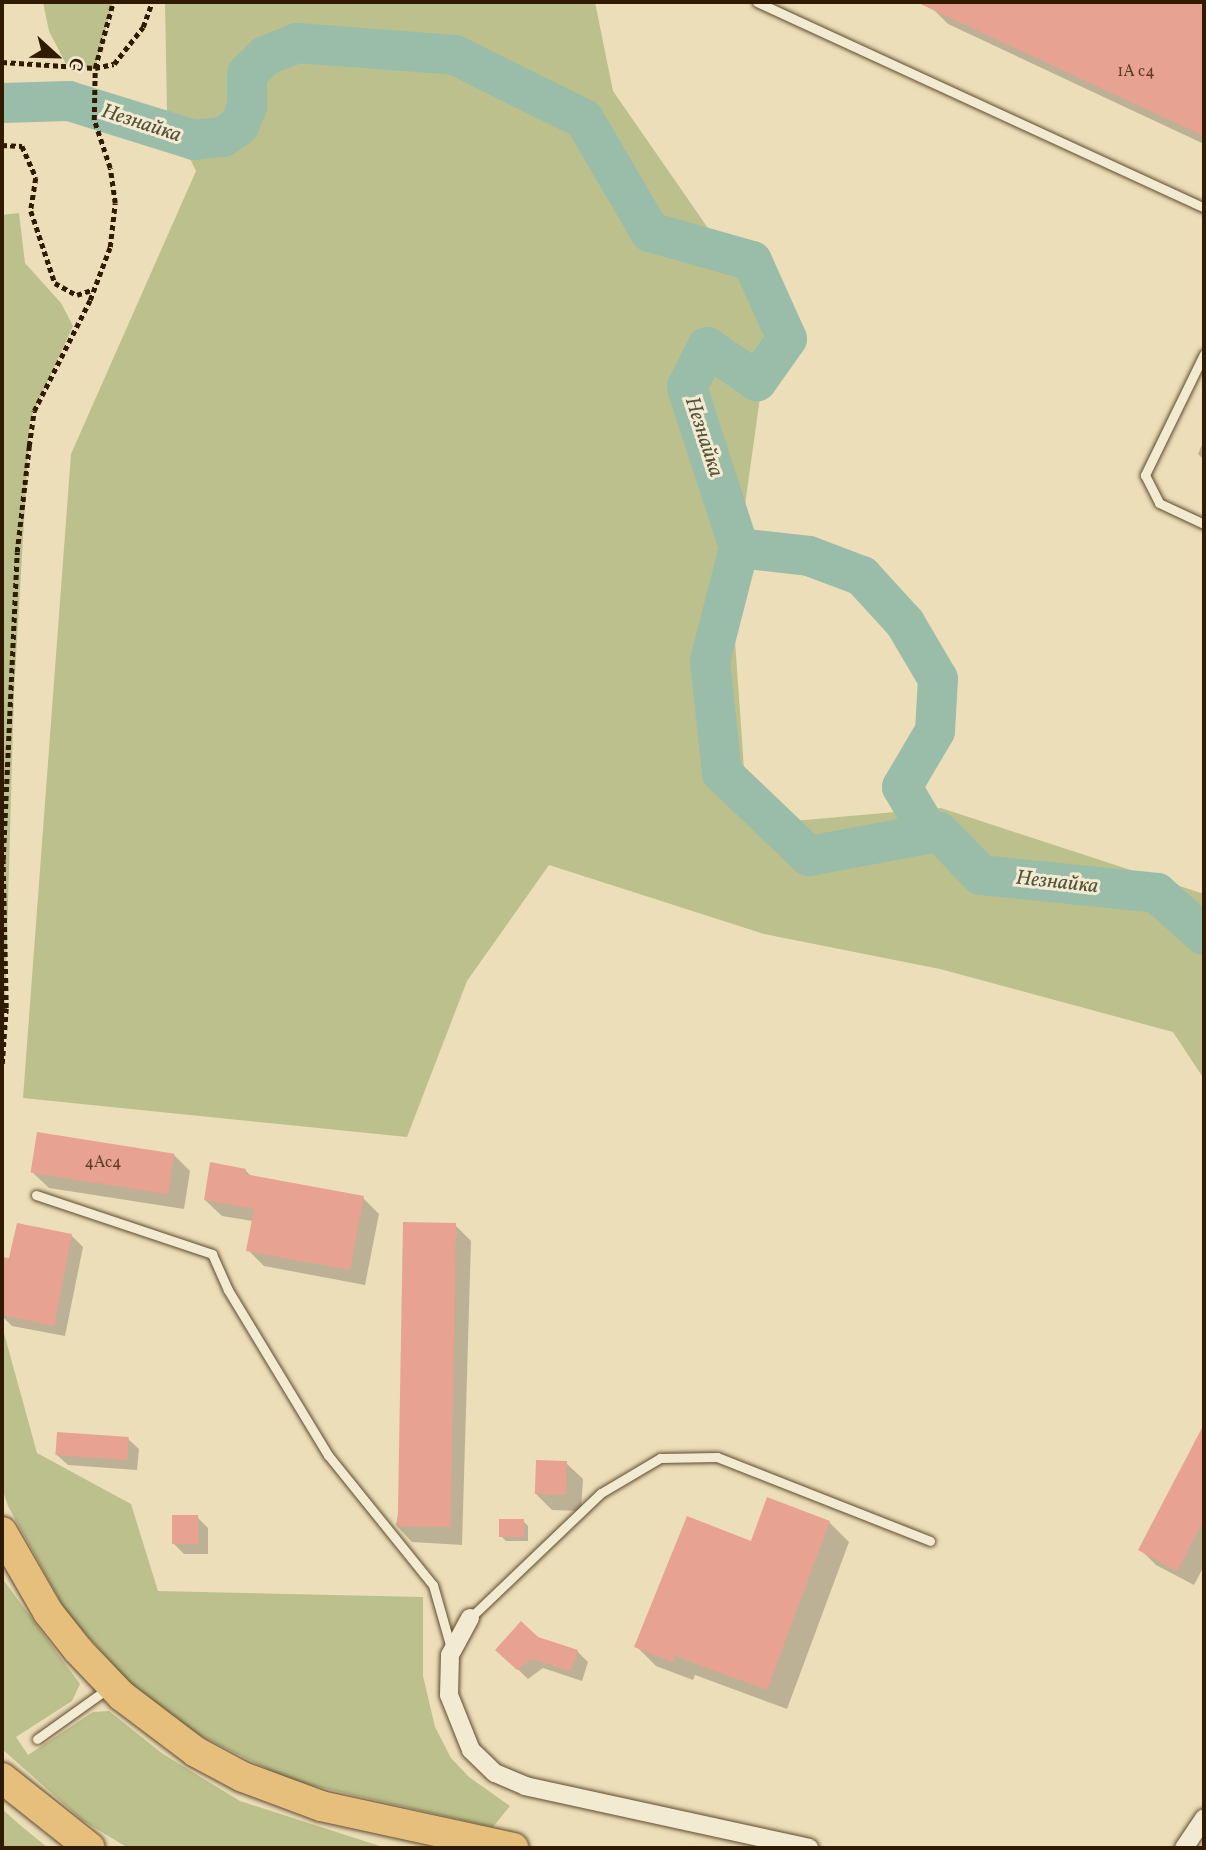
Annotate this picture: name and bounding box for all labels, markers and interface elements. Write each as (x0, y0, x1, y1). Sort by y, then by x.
north arrow (21, 21, 91, 91)
text: С (61, 53, 90, 74)
house number: 1А с4 (1117, 62, 1155, 82)
water label: Незнайка (98, 99, 184, 149)
water label: Незнайка (678, 394, 728, 480)
water label: Незнайка (1015, 866, 1099, 900)
house number: 4Ас4 (84, 1153, 122, 1173)

